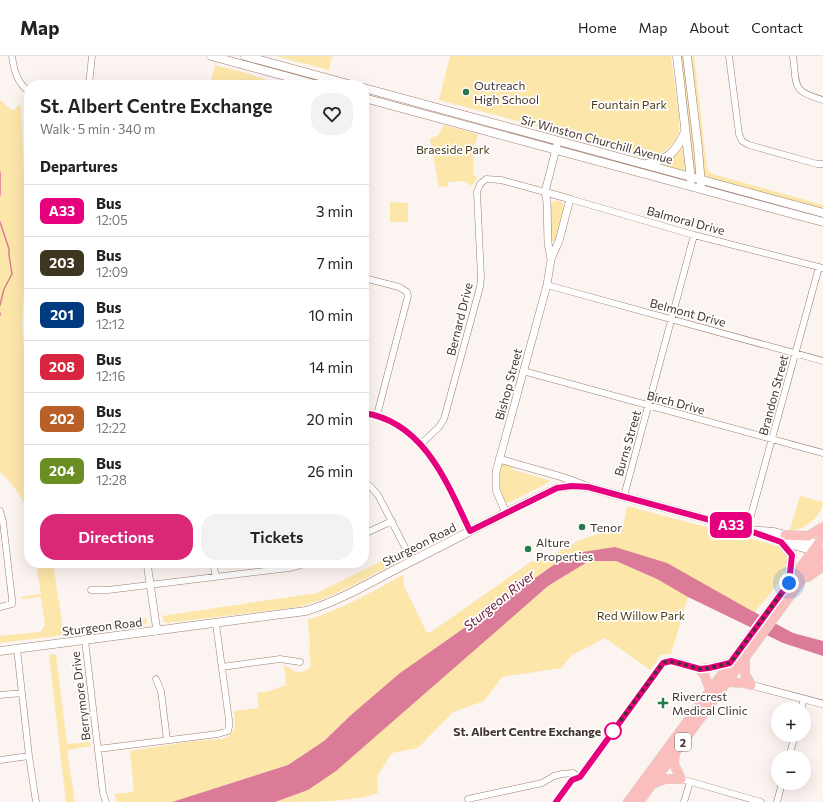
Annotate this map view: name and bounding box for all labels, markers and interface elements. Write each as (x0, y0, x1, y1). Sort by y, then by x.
text: Map (20, 16, 59, 39)
text: Home (578, 19, 617, 36)
text: Map (639, 19, 667, 36)
text: About (689, 19, 729, 36)
text: Contact (751, 19, 803, 36)
place label: Outreach High School (474, 78, 539, 106)
marker: Outreach High School (461, 87, 471, 97)
button: heart (311, 93, 353, 135)
text: St. Albert Centre Exchange (40, 94, 273, 117)
park label: Fountain Park (591, 97, 667, 111)
street label: Sir Winston Churchill Avenue (520, 112, 674, 166)
text: Walk · 5 min · 340 m (40, 121, 155, 137)
park label: Braeside Park (416, 142, 491, 156)
text: Departures (40, 157, 118, 175)
text: Bus (96, 194, 121, 212)
text: A33 (49, 202, 75, 219)
text: 3 min (316, 202, 353, 220)
street label: Balmoral Drive (646, 203, 726, 237)
text: 12:05 (96, 212, 128, 228)
text: Bus (96, 246, 121, 264)
text: 203 (49, 254, 75, 271)
text: 7 min (317, 254, 353, 272)
text: 12:09 (96, 264, 128, 280)
street label: Bernard Drive (443, 281, 475, 357)
street label: Belmont Drive (649, 295, 727, 329)
text: Bus (96, 298, 121, 316)
text: 201 (50, 306, 74, 323)
text: 10 min (308, 306, 353, 324)
text: 12:12 (96, 316, 125, 332)
street label: Bishop Street (492, 347, 524, 421)
text: Bus (96, 350, 121, 368)
street label: Brandon Street (756, 353, 790, 437)
text: 208 (49, 358, 75, 375)
text: 14 min (309, 358, 353, 376)
text: 12:16 (96, 368, 125, 384)
street label: Birch Drive (645, 388, 707, 416)
text: Bus (96, 402, 121, 420)
street label: Burns Street (611, 408, 643, 478)
text: 202 (49, 410, 75, 427)
text: 20 min (307, 410, 353, 428)
text: 12:22 (96, 420, 126, 436)
text: Bus (96, 454, 121, 472)
text: 204 (49, 462, 75, 479)
text: 26 min (307, 462, 353, 480)
text: 12:28 (96, 472, 127, 488)
line badge: A33 (708, 512, 754, 538)
button: Directions (40, 514, 193, 560)
button: Tickets (201, 514, 353, 560)
text: A33 (718, 516, 744, 533)
street label: Sturgeon Road (380, 519, 458, 568)
place label: Tenor (590, 520, 622, 534)
marker: Tenor (577, 522, 587, 532)
place label: Alture Properties (536, 535, 593, 563)
marker: Alture Properties (523, 544, 533, 554)
water label: Sturgeon River (460, 566, 539, 634)
your location (779, 573, 799, 593)
park label: Red Willow Park (597, 608, 686, 622)
street label: Sturgeon Road (61, 614, 143, 638)
street label: Berrymore Drive (68, 651, 92, 741)
place label: Rivercrest Medical Clinic (672, 689, 748, 717)
marker: Rivercrest Medical Clinic (657, 697, 669, 709)
map controls (771, 702, 811, 790)
button: + (771, 702, 811, 742)
marker: St. Albert Centre Exchange (604, 722, 622, 740)
place label: St. Albert Centre Exchange (453, 724, 601, 738)
road number: 2 (675, 733, 691, 751)
button: − (771, 750, 811, 790)

